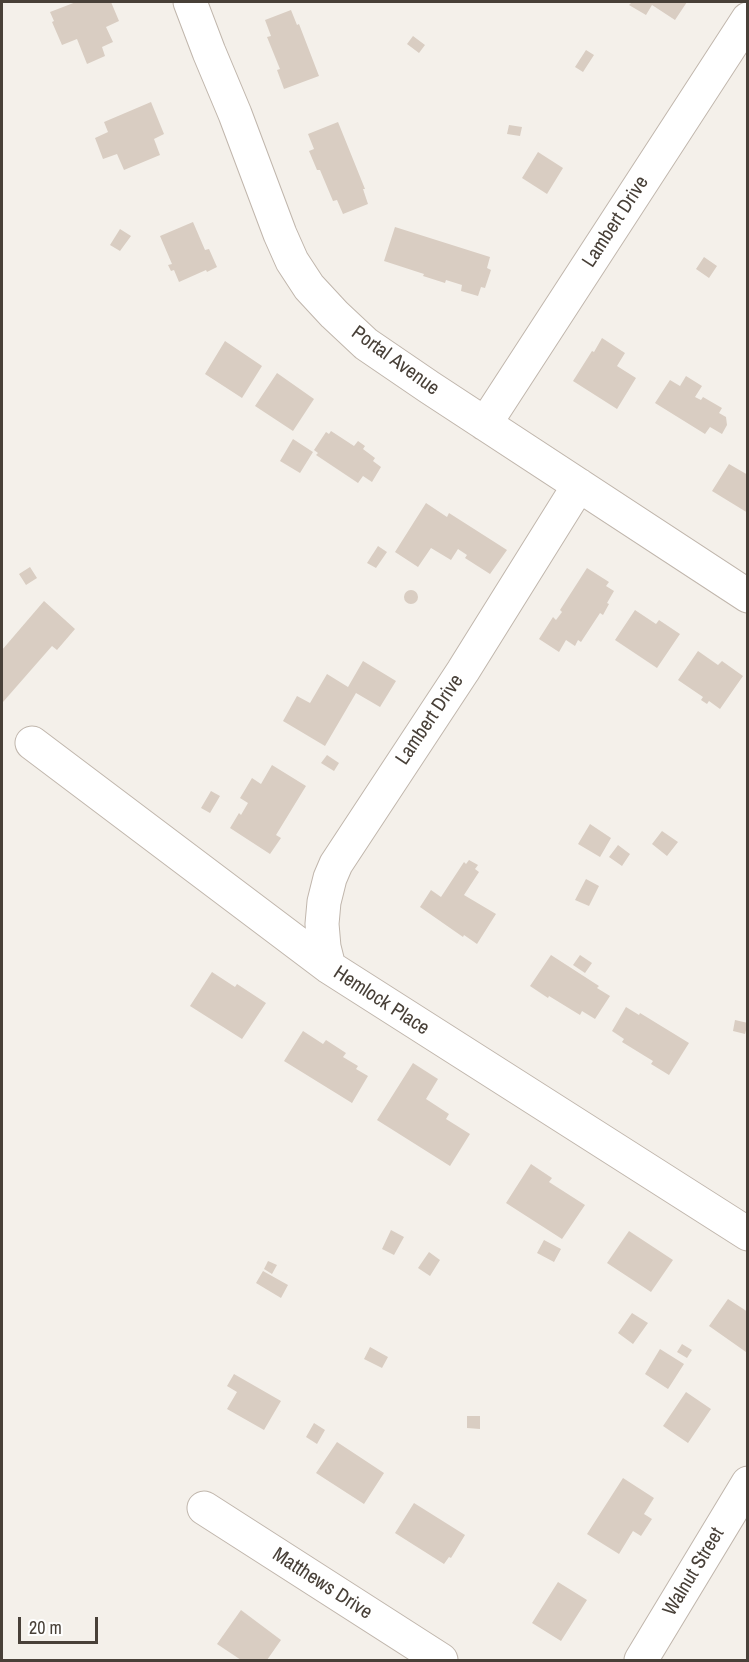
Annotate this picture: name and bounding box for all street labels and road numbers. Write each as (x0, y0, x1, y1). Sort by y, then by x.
street label: Lambert Drive (578, 172, 654, 272)
street label: Portal Avenue (346, 321, 444, 401)
street label: Lambert Drive (391, 670, 469, 770)
street label: Hemlock Place (329, 961, 433, 1041)
street label: Walnut Street (658, 1523, 730, 1621)
street label: Matthews Drive (268, 1543, 376, 1625)

